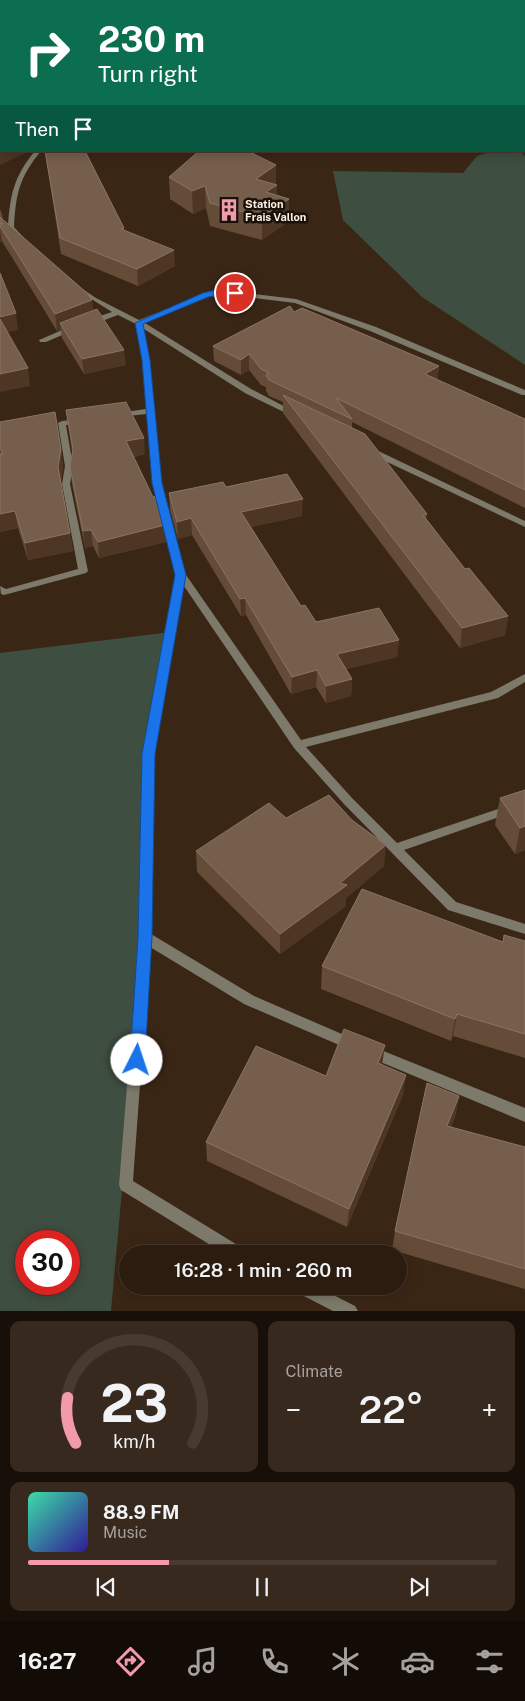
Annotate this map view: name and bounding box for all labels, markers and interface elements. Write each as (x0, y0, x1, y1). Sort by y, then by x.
text: 230 m (98, 19, 205, 60)
icon: right (15, 20, 80, 85)
text: Turn right (98, 61, 198, 87)
icon: arrive (69, 115, 97, 143)
text: Then (15, 118, 59, 140)
building icon: Station Frais Vallon (216, 197, 242, 223)
place label: Station Frais Vallon (245, 198, 306, 223)
pin (214, 272, 256, 314)
icon: arrive (221, 279, 249, 307)
position arrow (110, 1033, 162, 1085)
speed limit sign: 30 (15, 1230, 80, 1295)
text: 16:28 · 1 min · 260 m (174, 1259, 352, 1281)
text: Climate (286, 1362, 343, 1381)
text: 23 (100, 1373, 168, 1434)
text: 22° (359, 1387, 424, 1432)
text: − (286, 1393, 301, 1426)
text: + (481, 1393, 497, 1426)
text: km/h (113, 1431, 155, 1452)
text: 88.9 FM (103, 1501, 179, 1523)
text: Music (103, 1523, 147, 1542)
icon: previous (92, 1573, 120, 1601)
icon: pause (248, 1573, 276, 1601)
icon: next (405, 1573, 433, 1601)
icon: directions (113, 1644, 148, 1679)
icon: music (185, 1644, 220, 1679)
icon: phone (257, 1644, 292, 1679)
icon: climate (328, 1644, 363, 1679)
icon: car (400, 1644, 435, 1679)
icon: filters (472, 1644, 507, 1679)
text: 16:27 (18, 1648, 76, 1674)

